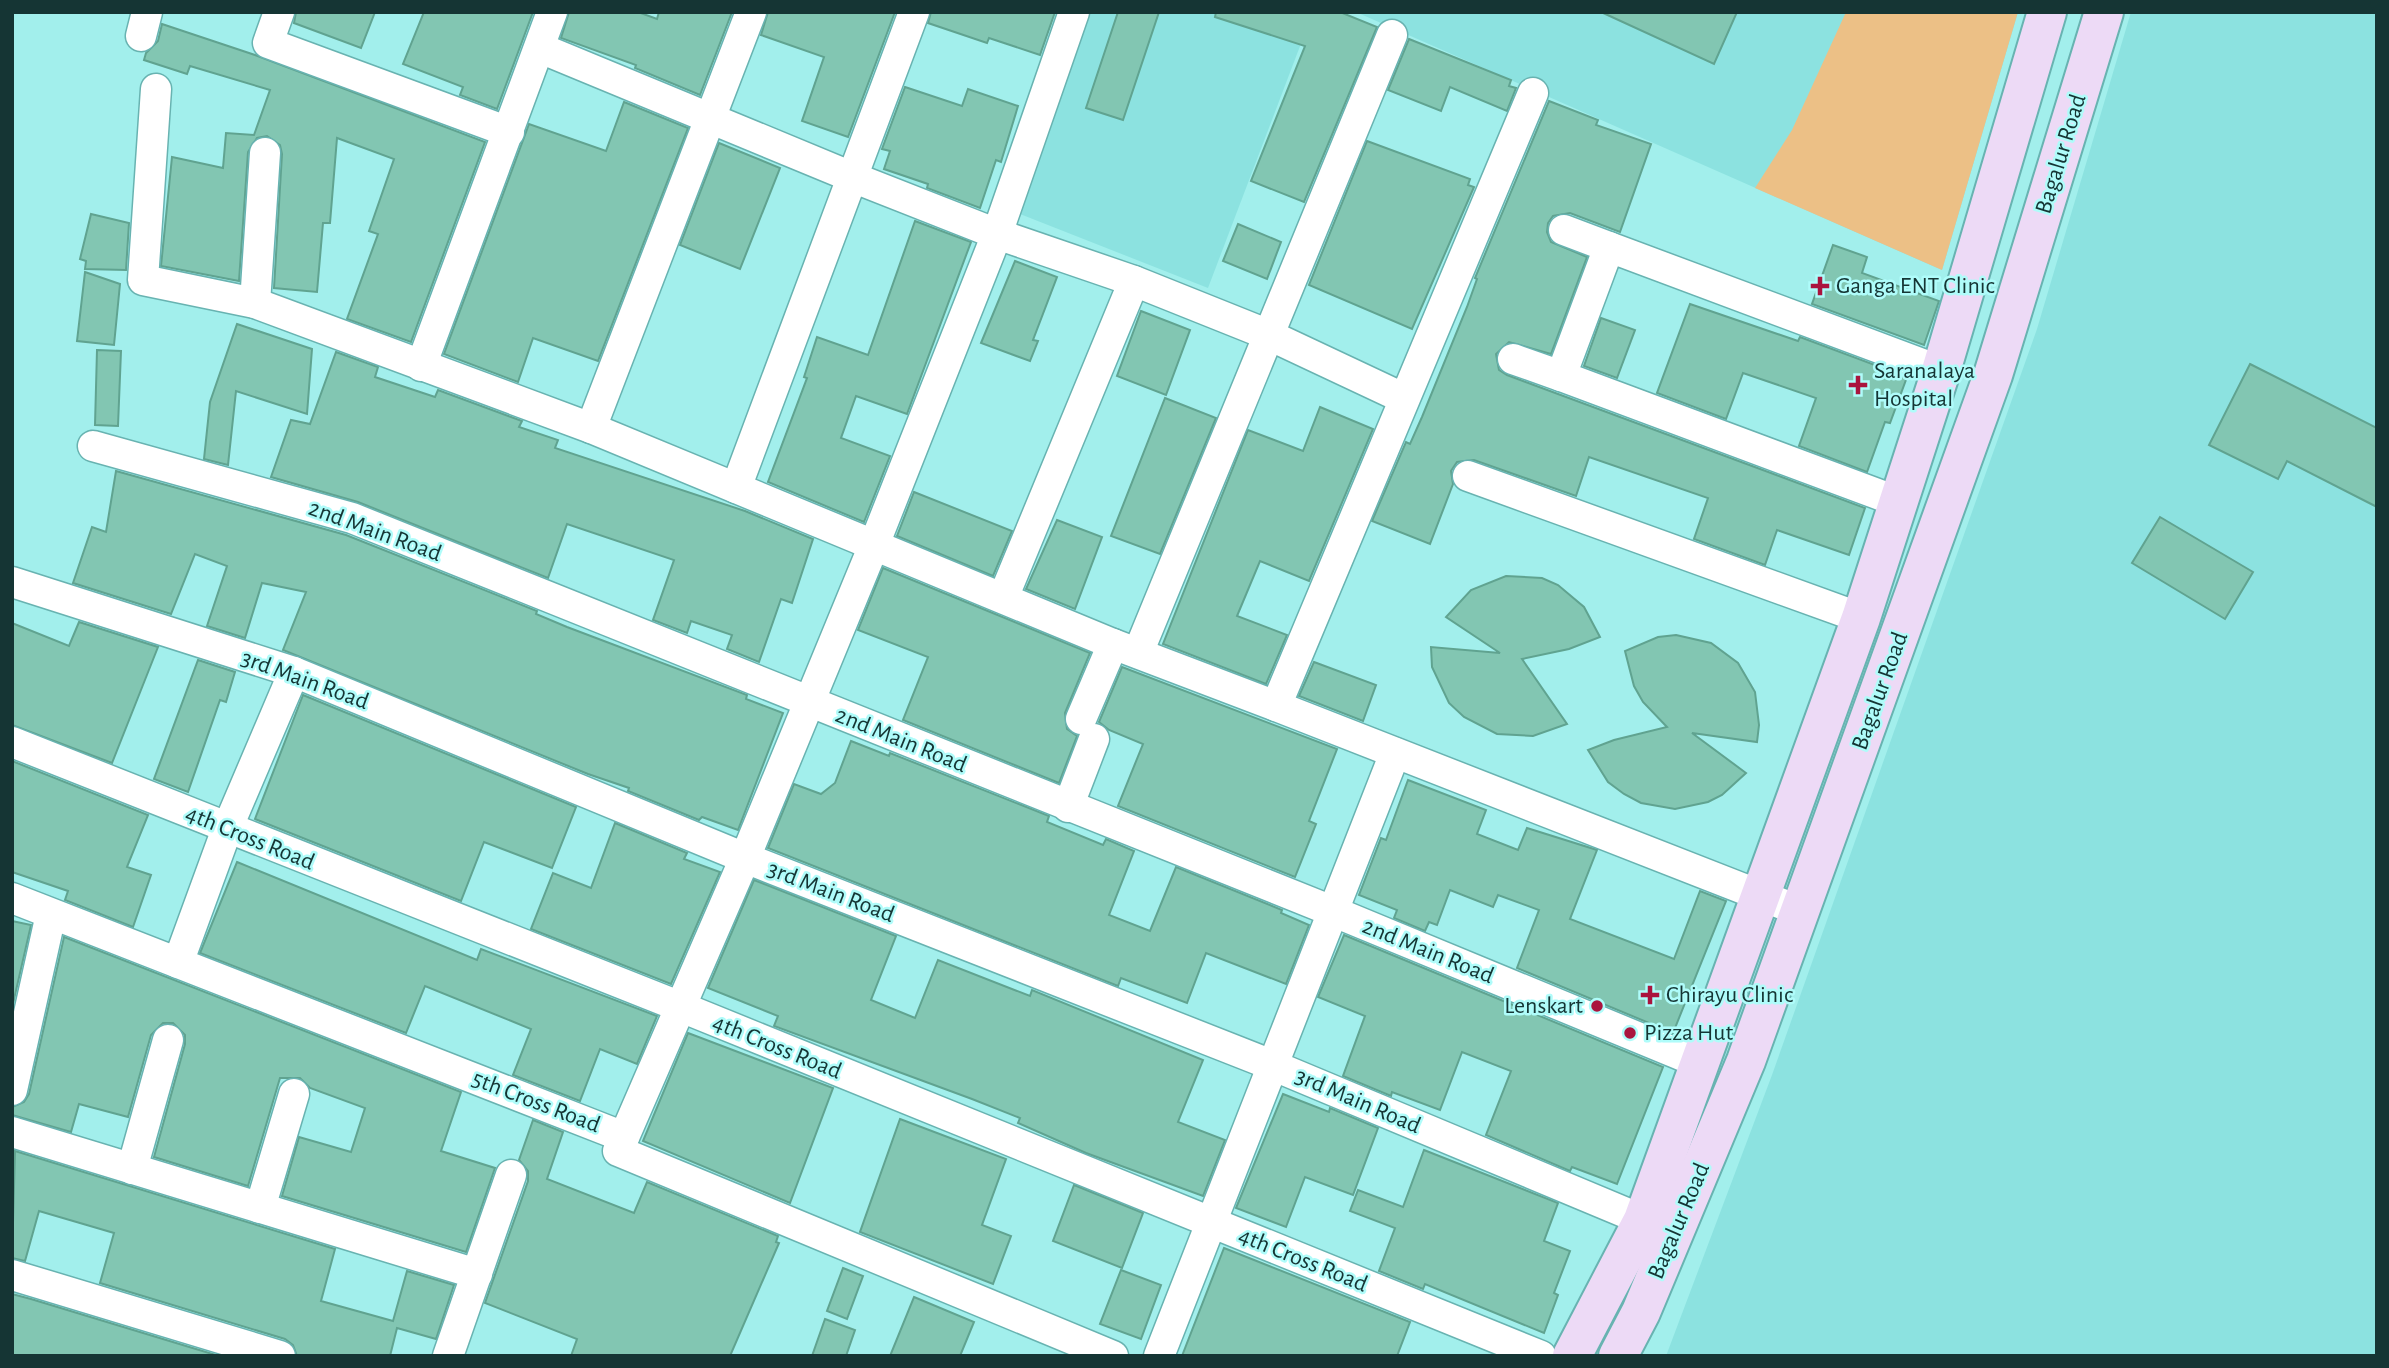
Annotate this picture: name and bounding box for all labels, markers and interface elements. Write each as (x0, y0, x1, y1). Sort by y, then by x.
street label: Bagalur Road (2031, 91, 2091, 217)
place label: Ganga ENT Clinic (1836, 274, 1995, 298)
marker: Ganga ENT Clinic (1810, 276, 1830, 296)
place label: Saranalaya Hospital (1874, 359, 1975, 411)
marker: Saranalaya Hospital (1848, 375, 1868, 395)
street label: 2nd Main Road (305, 496, 445, 566)
street label: Bagalur Road (1848, 629, 1912, 753)
street label: 3rd Main Road (238, 646, 372, 714)
street label: 2nd Main Road (832, 703, 970, 777)
street label: 4th Cross Road (182, 801, 318, 875)
street label: 3rd Main Road (764, 857, 898, 927)
street label: 2nd Main Road (1359, 914, 1497, 988)
place label: Chirayu Clinic (1666, 983, 1793, 1007)
marker: Chirayu Clinic (1640, 985, 1660, 1005)
place label: Lenskart (1504, 994, 1583, 1018)
marker: Lenskart (1589, 998, 1605, 1014)
street label: 4th Cross Road (709, 1010, 845, 1084)
place label: Pizza Hut (1644, 1021, 1734, 1045)
marker: Pizza Hut (1622, 1025, 1638, 1041)
street label: 3rd Main Road (1292, 1064, 1424, 1138)
street label: 5th Cross Road (469, 1067, 603, 1137)
street label: Bagalur Road (1644, 1159, 1714, 1283)
street label: 4th Cross Road (1235, 1223, 1371, 1297)

